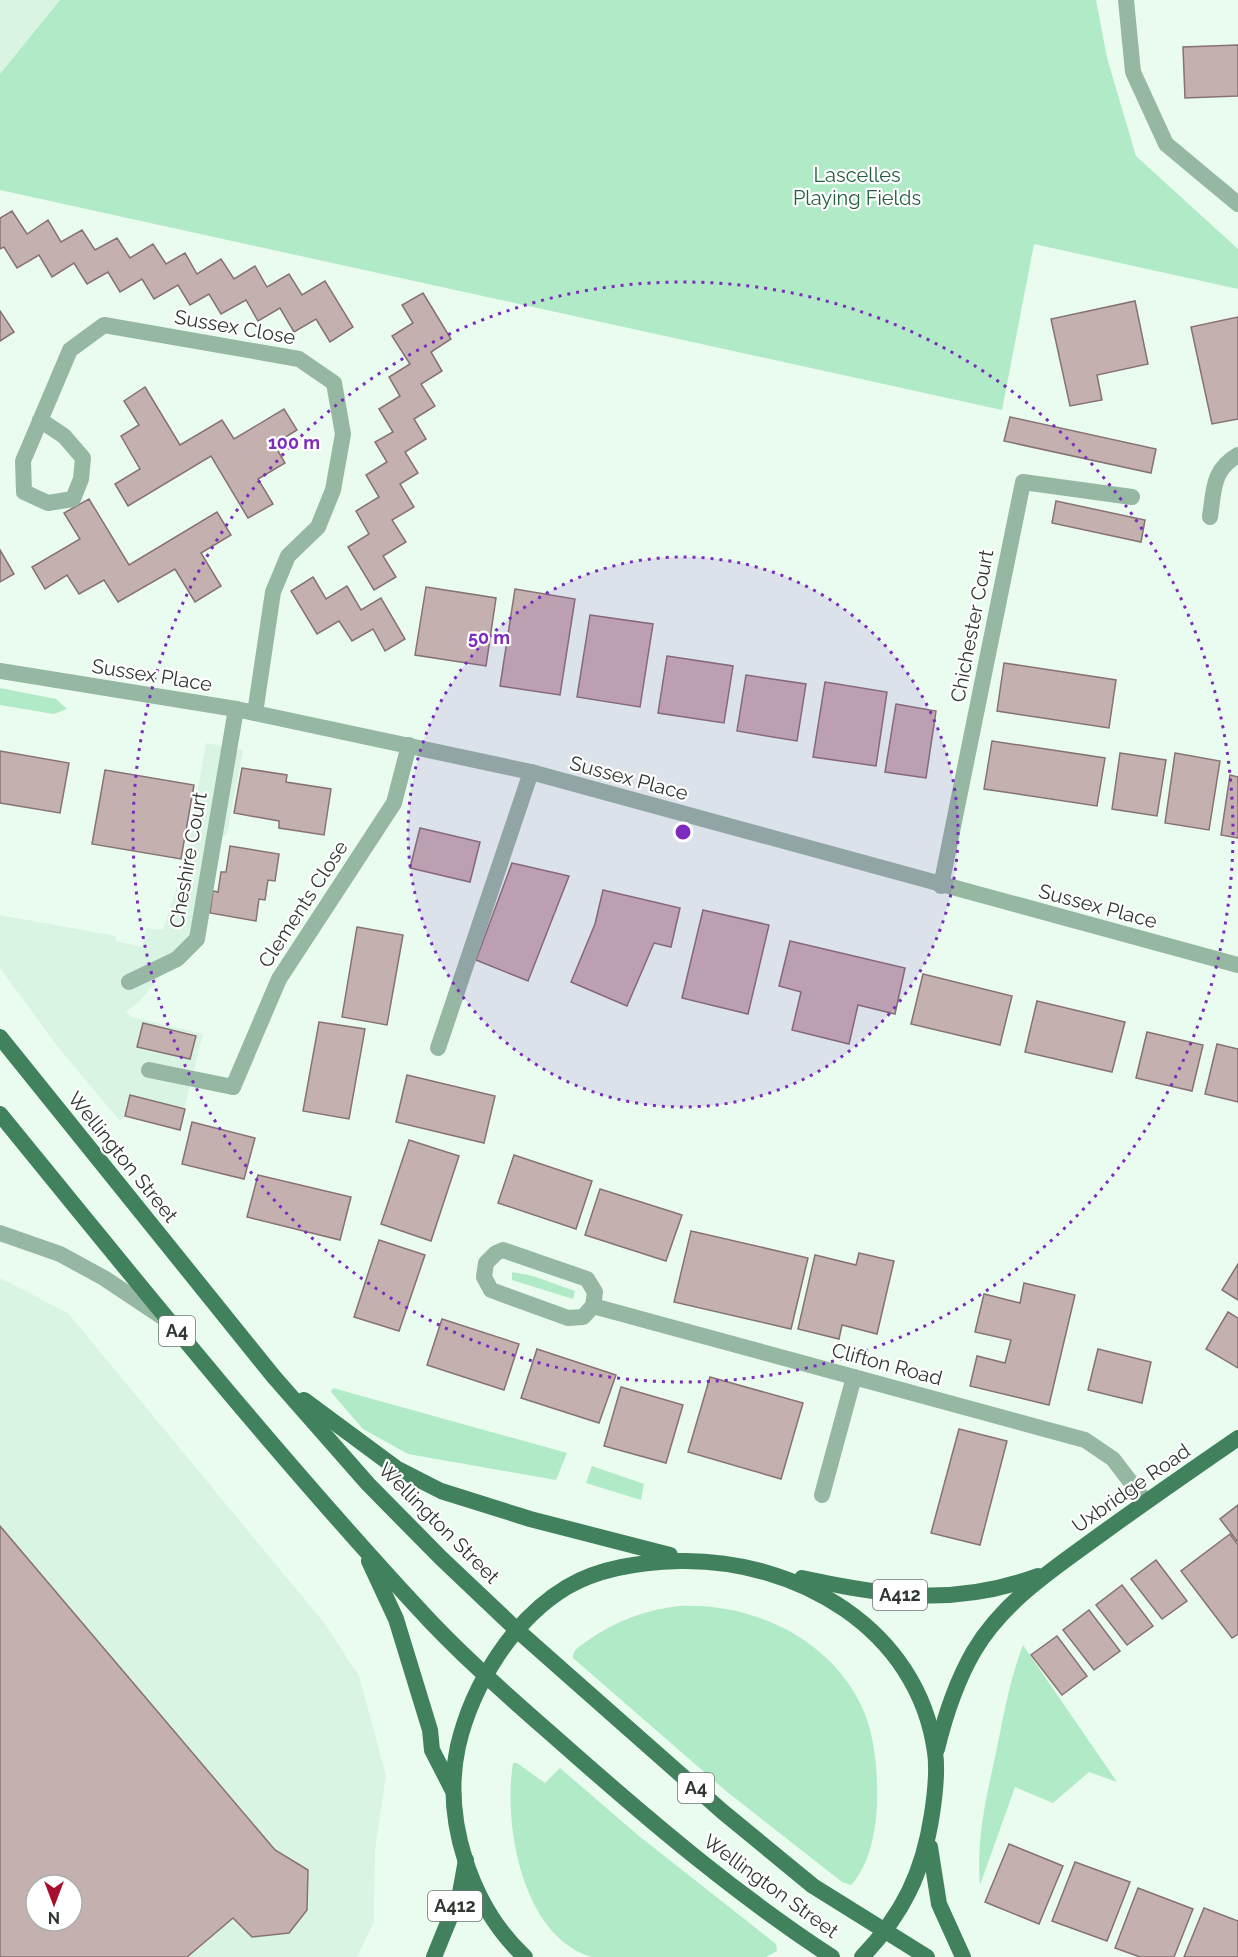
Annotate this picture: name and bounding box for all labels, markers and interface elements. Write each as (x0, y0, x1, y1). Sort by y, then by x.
park label: Lascelles Playing Fields (793, 163, 921, 210)
street label: Sussex Close (173, 305, 298, 349)
text: 100 m (268, 432, 320, 453)
street label: Chichester Court (945, 547, 999, 704)
text: 50 m (468, 627, 510, 648)
street label: Sussex Place (90, 654, 214, 696)
street label: Sussex Place (567, 751, 691, 805)
street label: Cheshire Court (164, 790, 212, 930)
centre of rings (673, 822, 693, 842)
street label: Clements Close (253, 836, 353, 972)
street label: Sussex Place (1036, 879, 1160, 933)
street label: Wellington Street (63, 1087, 183, 1227)
road number: A4 (159, 1316, 195, 1346)
street label: Clifton Road (829, 1338, 945, 1390)
street label: Uxbridge Road (1067, 1438, 1195, 1538)
street label: Wellington Street (374, 1458, 505, 1589)
road number: A412 (873, 1580, 927, 1610)
road number: A4 (678, 1773, 714, 1803)
street label: Wellington Street (699, 1829, 844, 1943)
north arrow (24, 1873, 84, 1933)
road number: A412 (428, 1891, 482, 1921)
text: N (48, 1908, 60, 1927)

